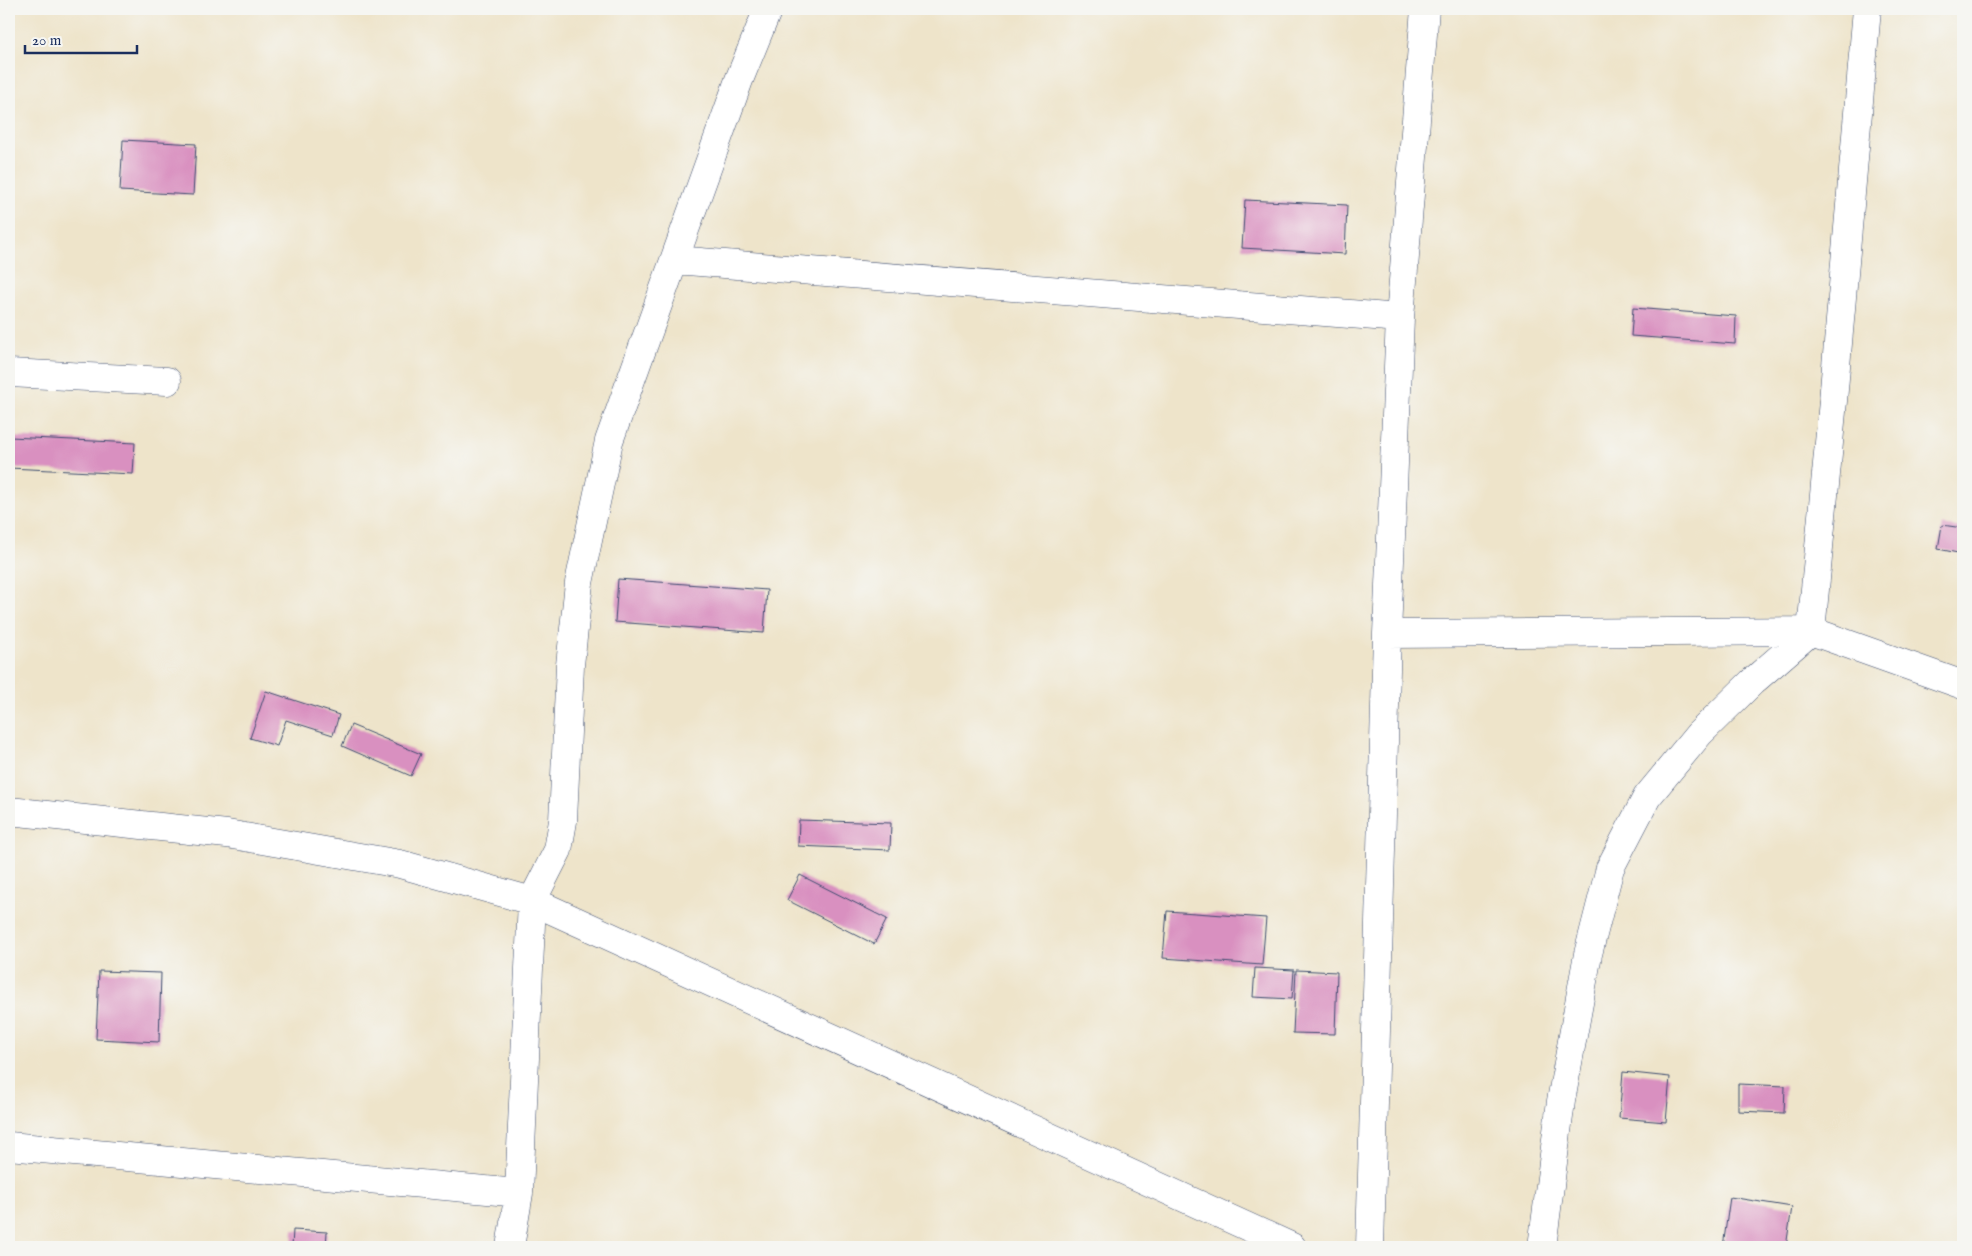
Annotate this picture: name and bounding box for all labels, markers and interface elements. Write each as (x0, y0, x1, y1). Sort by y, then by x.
scale bar (25, 22, 138, 54)
text: 20 m (32, 31, 62, 50)

